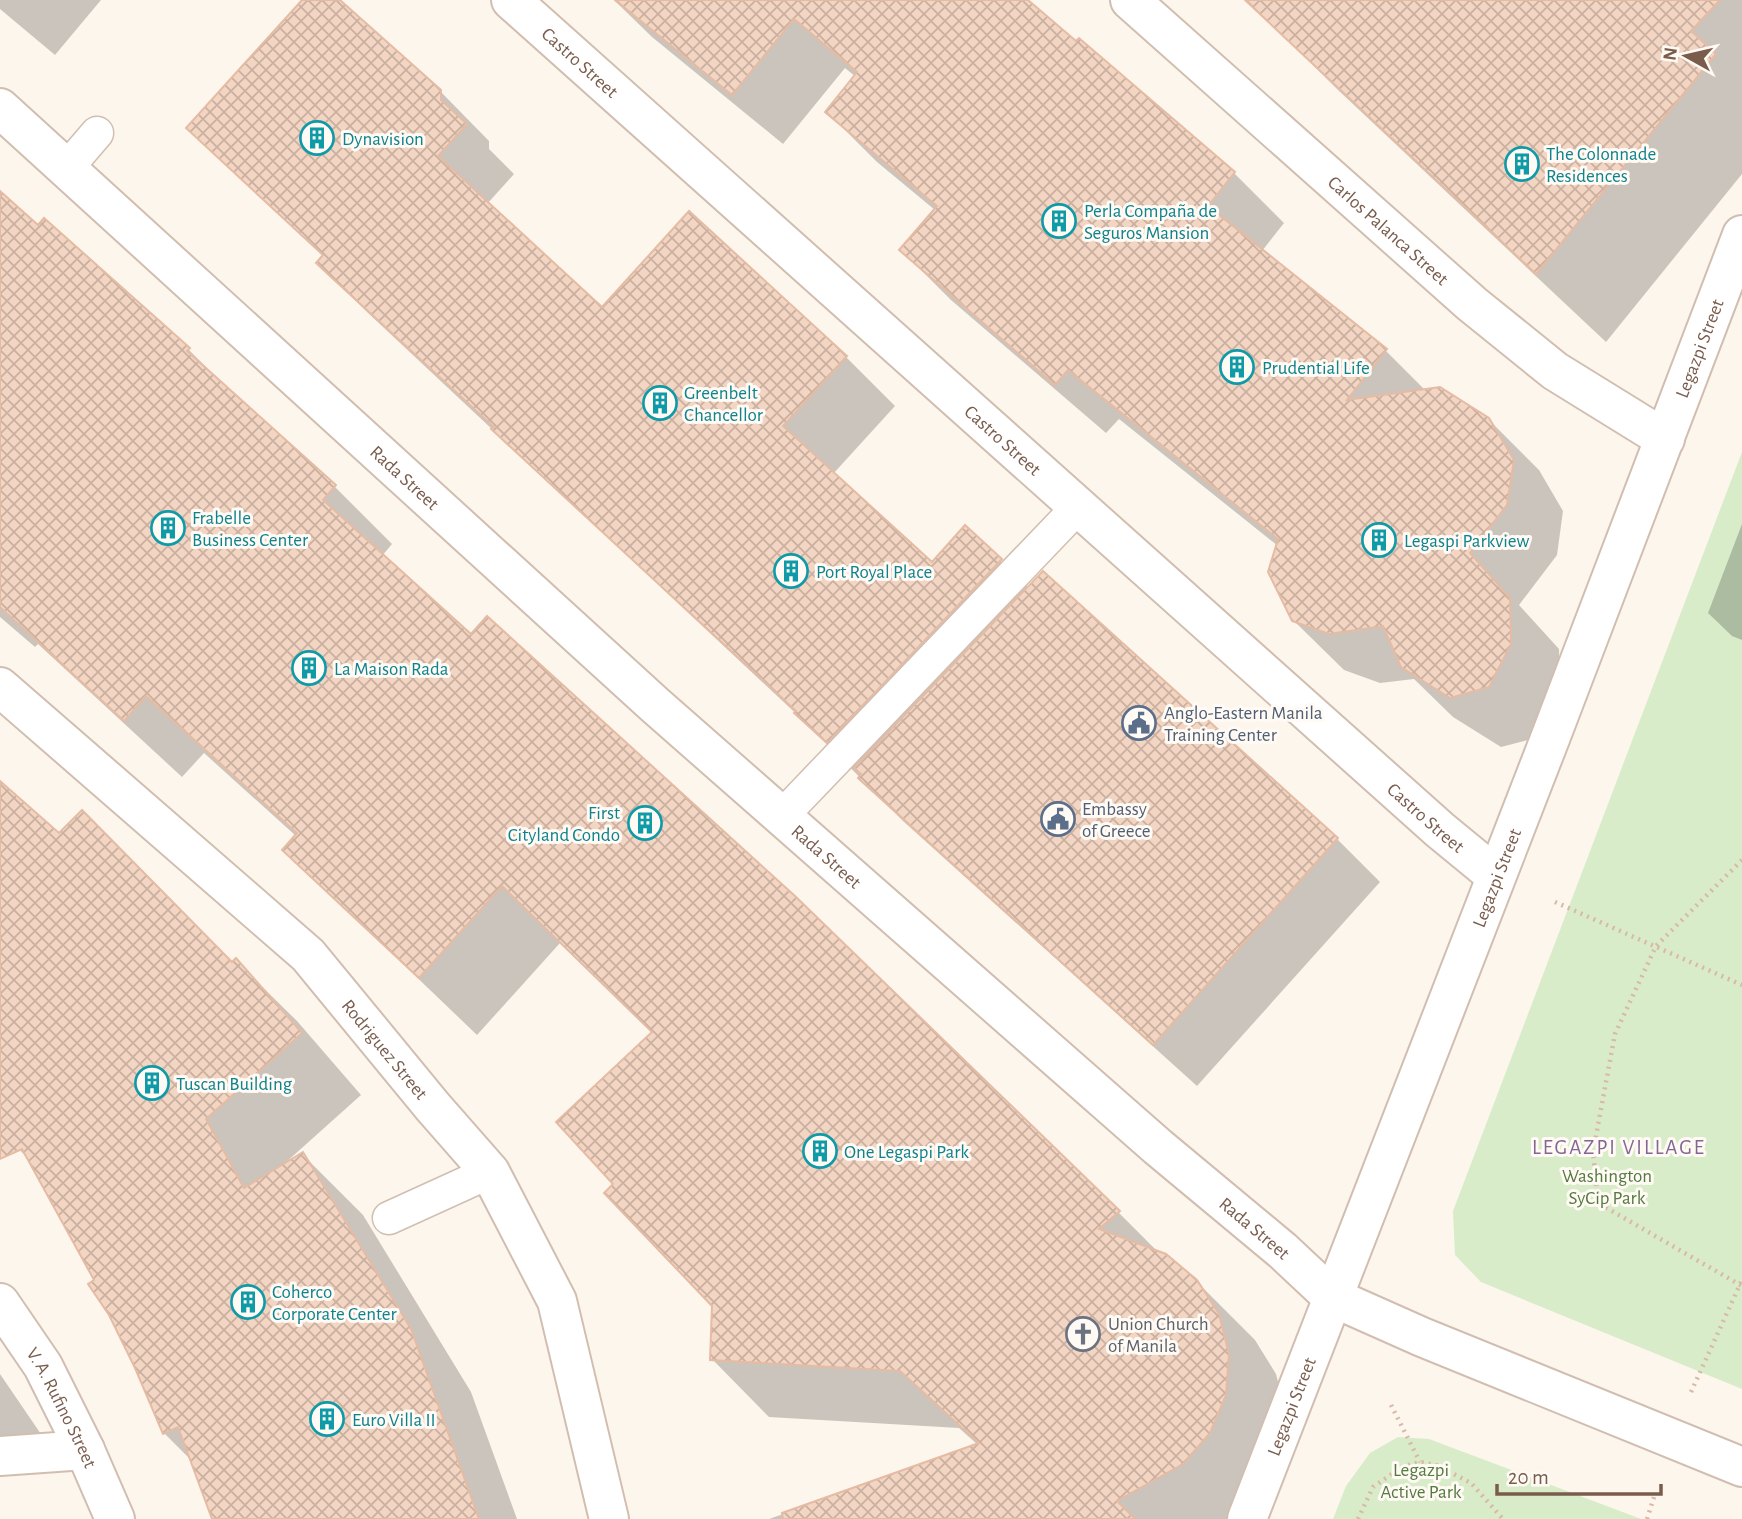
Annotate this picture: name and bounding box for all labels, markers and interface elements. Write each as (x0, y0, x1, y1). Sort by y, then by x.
north arrow (1651, 21, 1721, 91)
street label: Castro Street (538, 24, 621, 102)
text: N (1660, 46, 1681, 62)
building icon: Dynavision (298, 119, 336, 157)
place label: Dynavision (342, 130, 424, 149)
building icon: The Colonnade Residences (1503, 145, 1541, 183)
place label: The Colonnade Residences (1546, 145, 1656, 186)
street label: Carlos Palanca Street (1324, 173, 1451, 289)
building icon: Perla Compaña de Seguros Mansion (1040, 202, 1078, 240)
place label: Perla Compaña de Seguros Mansion (1084, 202, 1217, 243)
street label: Legazpi Street (1673, 297, 1728, 401)
building icon: Prudential Life (1218, 348, 1256, 386)
place label: Prudential Life (1262, 359, 1370, 378)
building icon: Greenbelt Chancellor (641, 384, 679, 422)
place label: Greenbelt Chancellor (684, 384, 763, 425)
street label: Castro Street (960, 402, 1044, 480)
street label: Rada Street (366, 442, 442, 514)
building icon: Frabelle Business Center (149, 509, 187, 547)
place label: Frabelle Business Center (192, 509, 308, 550)
building icon: Legaspi Parkview (1360, 521, 1398, 559)
place label: Legaspi Parkview (1404, 532, 1530, 551)
building icon: Port Royal Place (772, 552, 810, 590)
place label: Port Royal Place (816, 563, 932, 582)
building icon: La Maison Rada (290, 649, 328, 687)
place label: La Maison Rada (334, 660, 449, 679)
public building icon: Anglo-Eastern Manila Training Center (1120, 704, 1158, 742)
place label: Anglo-Eastern Manila Training Center (1164, 704, 1323, 745)
street label: Castro Street (1383, 780, 1467, 857)
public building icon: Embassy of Greece (1039, 800, 1077, 838)
place label: Embassy of Greece (1082, 800, 1151, 841)
place label: First Cityland Condo (508, 804, 620, 845)
building icon: First Cityland Condo (626, 804, 664, 842)
street label: Rada Street (787, 822, 864, 892)
street label: Legazpi Street (1470, 826, 1525, 930)
street label: Rodriguez Street (338, 996, 431, 1104)
building icon: Tuscan Building (133, 1064, 171, 1102)
place label: Tuscan Building (176, 1075, 293, 1094)
building icon: One Legaspi Park (801, 1132, 839, 1170)
district label: LEGAZPI VILLAGE (1532, 1137, 1706, 1158)
place label: One Legaspi Park (844, 1143, 969, 1162)
park label: Washington SyCip Park (1562, 1167, 1652, 1208)
street label: Rada Street (1215, 1194, 1293, 1263)
building icon: Coherco Corporate Center (229, 1283, 267, 1321)
place label: Coherco Corporate Center (272, 1283, 397, 1324)
church icon: Union Church of Manila (1064, 1315, 1102, 1353)
place label: Union Church of Manila (1108, 1315, 1209, 1356)
street label: V. A. Rufino Street (22, 1345, 99, 1471)
street label: Legazpi Street (1265, 1355, 1320, 1459)
building icon: Euro Villa II (308, 1400, 346, 1438)
place label: Euro Villa II (352, 1411, 436, 1430)
scale bar (1497, 1452, 1662, 1496)
park label: Legazpi Active Park (1380, 1461, 1462, 1502)
text: 20 m (1508, 1467, 1549, 1488)

